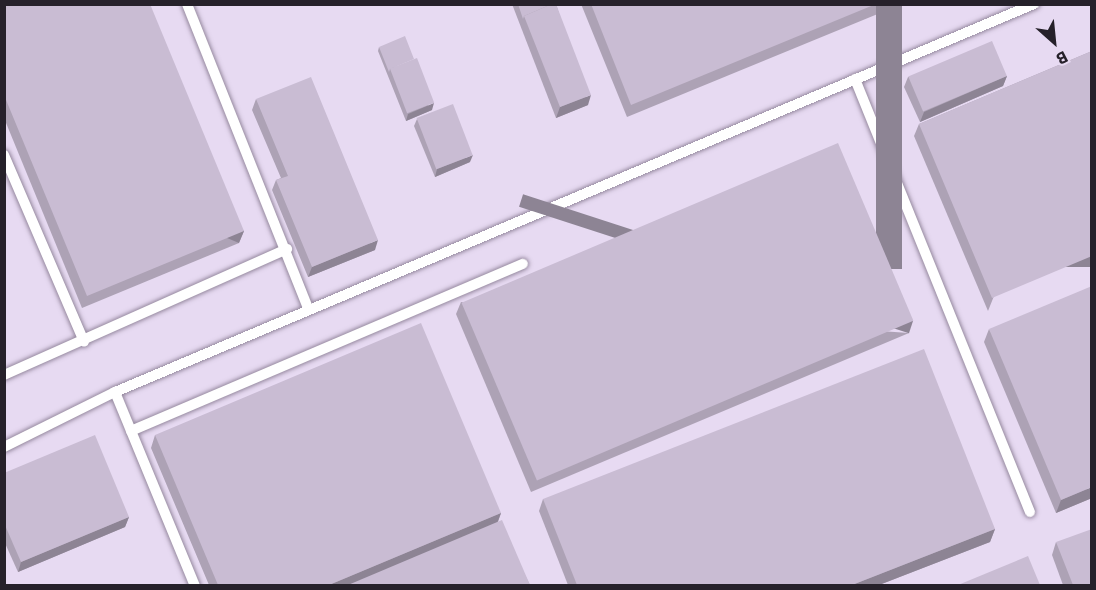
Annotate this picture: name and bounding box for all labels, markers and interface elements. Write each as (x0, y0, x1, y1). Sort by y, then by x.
north arrow (1024, 12, 1084, 72)
text: B (1052, 46, 1072, 70)

